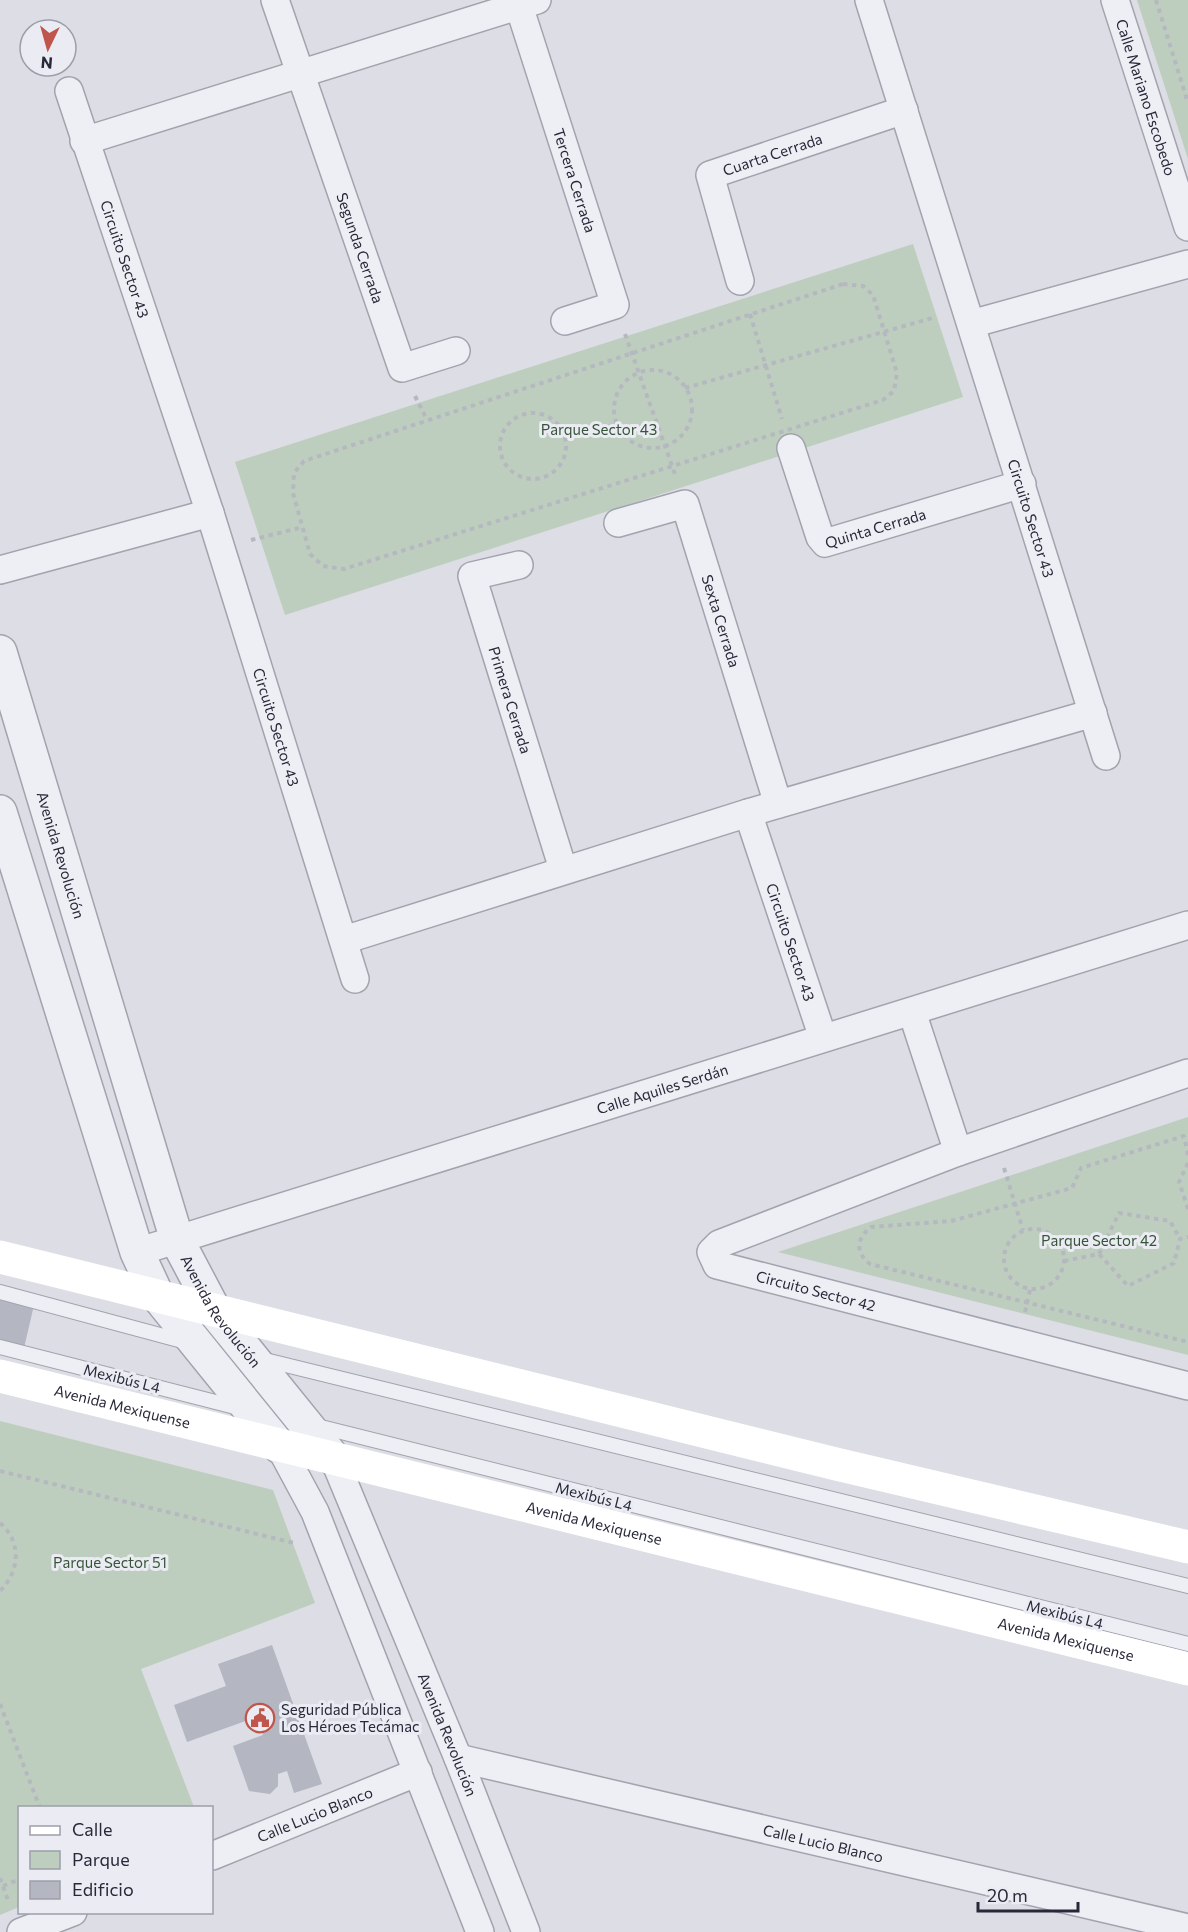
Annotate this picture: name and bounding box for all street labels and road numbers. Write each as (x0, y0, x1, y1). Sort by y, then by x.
street label: Calle Mariano Escobedo (1113, 17, 1180, 178)
street label: Tercera Cerrada (550, 126, 600, 235)
street label: Cuarta Cerrada (720, 129, 825, 179)
street label: Segunda Cerrada (333, 190, 388, 305)
street label: Circuito Sector 43 (97, 198, 153, 320)
street label: Circuito Sector 43 (1004, 457, 1058, 580)
street label: Quinta Cerrada (823, 504, 928, 552)
street label: Sexta Cerrada (698, 572, 744, 669)
street label: Primera Cerrada (485, 644, 536, 756)
street label: Circuito Sector 43 (250, 666, 303, 788)
street label: Avenida Revolución (33, 789, 89, 921)
street label: Circuito Sector 43 (763, 881, 819, 1003)
street label: Calle Aquiles Serdán (594, 1060, 730, 1117)
street label: Avenida Revolución (177, 1252, 265, 1371)
street label: Circuito Sector 42 (754, 1266, 877, 1314)
street label: Mexibús L4 (82, 1360, 162, 1396)
street label: Avenida Mexiquense (52, 1381, 192, 1432)
street label: Mexibús L4 (554, 1478, 634, 1514)
street label: Avenida Mexiquense (524, 1497, 664, 1548)
street label: Mexibús L4 (1025, 1596, 1105, 1632)
street label: Avenida Mexiquense (996, 1613, 1136, 1664)
street label: Avenida Revolución (415, 1670, 481, 1799)
street label: Calle Lucio Blanco (254, 1783, 375, 1846)
street label: Calle Lucio Blanco (761, 1820, 885, 1866)

